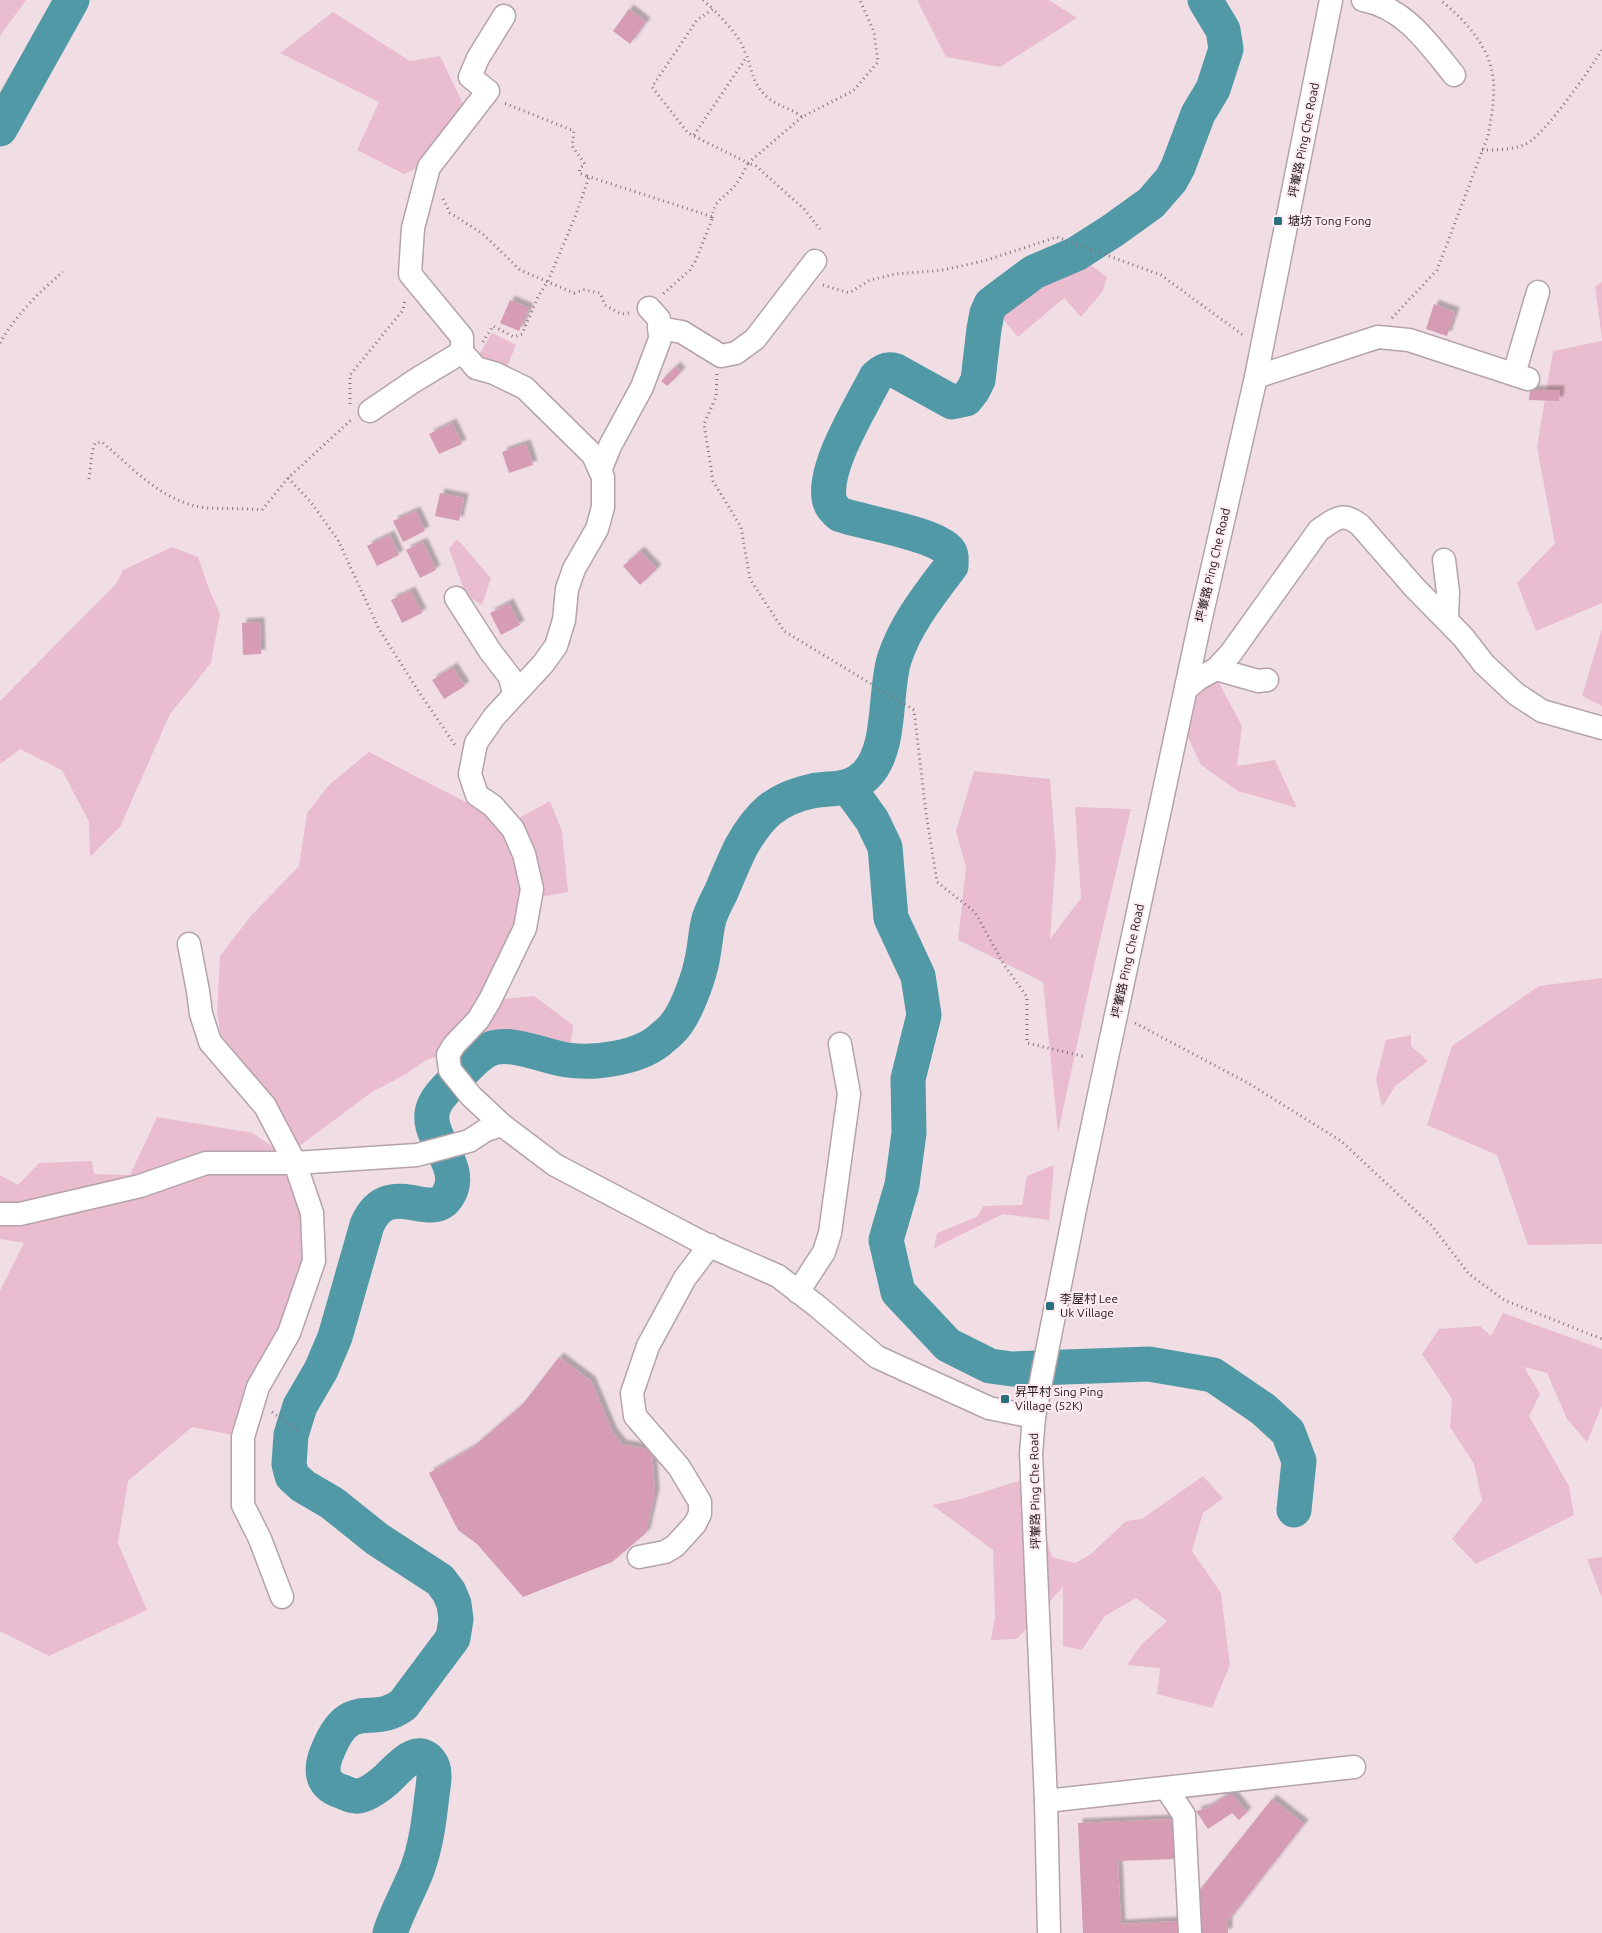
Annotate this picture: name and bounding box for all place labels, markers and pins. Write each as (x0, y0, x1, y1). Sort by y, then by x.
place label: 塘坊 Tong Fong (1288, 214, 1371, 227)
marker: 塘坊 Tong Fong (1272, 215, 1284, 227)
place label: 李屋村 Lee Uk Village (1060, 1292, 1118, 1319)
marker: 李屋村 Lee Uk Village (1044, 1300, 1056, 1312)
place label: 昇平村 Sing Ping Village (52K) (1015, 1385, 1103, 1413)
marker: 昇平村 Sing Ping Village (52K) (999, 1393, 1011, 1405)

